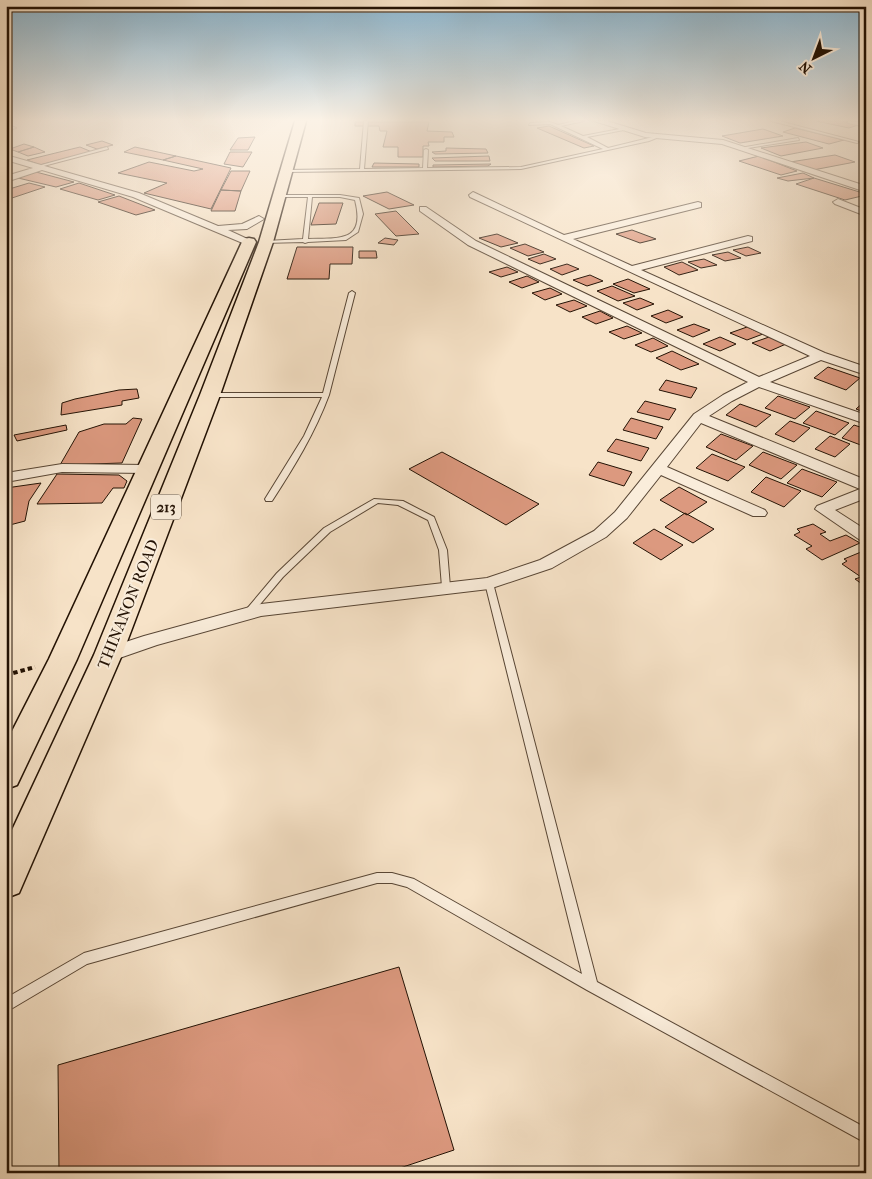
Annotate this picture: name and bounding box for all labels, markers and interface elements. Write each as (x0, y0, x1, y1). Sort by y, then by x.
north arrow (790, 32, 840, 82)
text: N (796, 57, 815, 77)
road number: 213 (151, 494, 181, 520)
street label: THINANON ROAD (93, 536, 163, 672)

